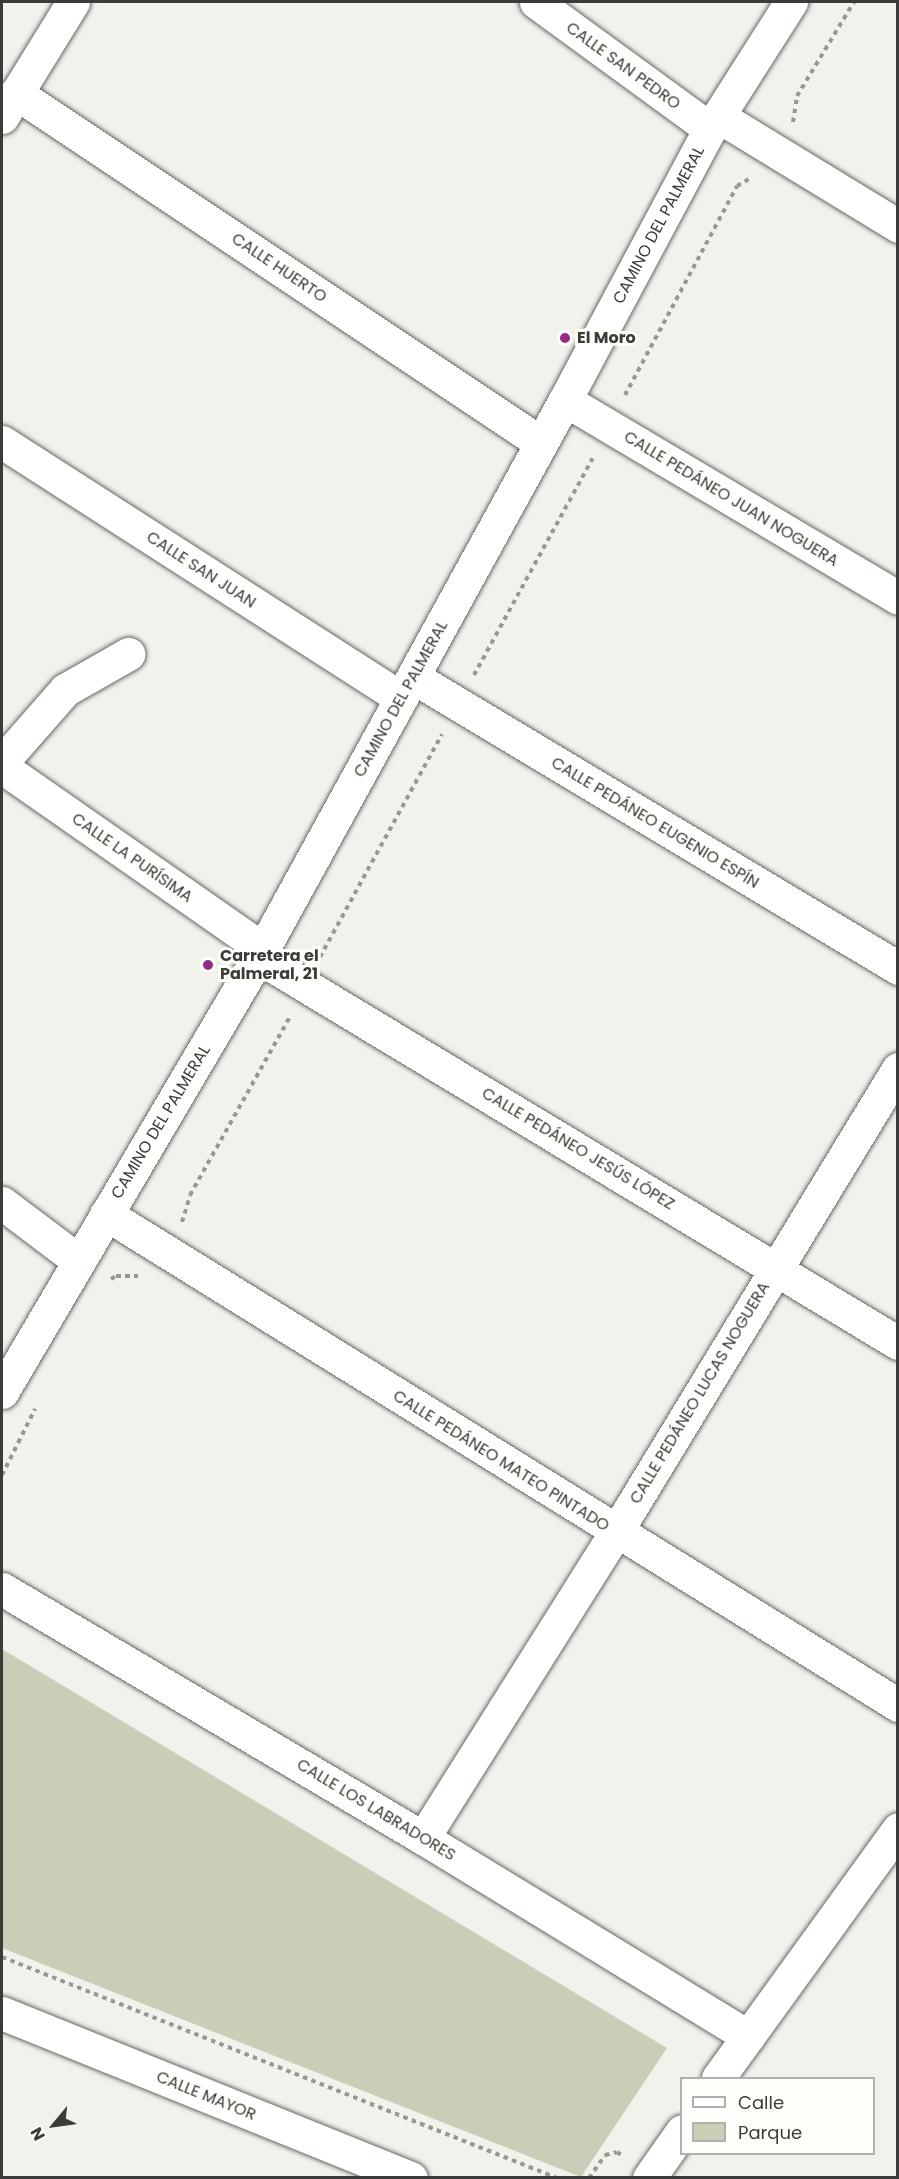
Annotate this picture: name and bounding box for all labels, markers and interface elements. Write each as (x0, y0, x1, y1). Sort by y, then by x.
street label: CALLE SAN PEDRO (562, 18, 684, 114)
street label: CAMINO DEL PALMERAL (609, 143, 709, 307)
street label: CALLE HUERTO (228, 229, 330, 307)
place label: El Moro (577, 328, 636, 348)
marker: El Moro (558, 331, 572, 345)
street label: CALLE PEDÁNEO JUAN NOGUERA (620, 427, 842, 571)
street label: CALLE SAN JUAN (143, 528, 259, 612)
street label: CAMINO DEL PALMERAL (350, 617, 452, 781)
street label: CALLE PEDÁNEO EUGENIO ESPÍN (548, 753, 762, 893)
street label: CALLE LA PURÍSIMA (68, 809, 196, 907)
place label: Carretera el Palmeral, 21 (220, 946, 319, 984)
marker: Carretera el Palmeral, 21 (201, 958, 215, 972)
street label: CAMINO DEL PALMERAL (107, 1042, 215, 1202)
street label: CALLE PEDÁNEO JESÚS LÓPEZ (478, 1084, 678, 1214)
street label: CALLE PEDÁNEO LUCAS NOGUERA (626, 1279, 774, 1507)
street label: CALLE PEDÁNEO MATEO PINTADO (389, 1386, 613, 1536)
street label: CALLE LOS LABRADORES (293, 1755, 459, 1865)
street label: CALLE MAYOR (153, 2067, 259, 2125)
legend (680, 2077, 875, 2155)
text: Calle (738, 2090, 784, 2115)
north arrow (24, 2095, 84, 2155)
text: Parque (738, 2120, 802, 2145)
text: N (25, 2123, 51, 2145)

